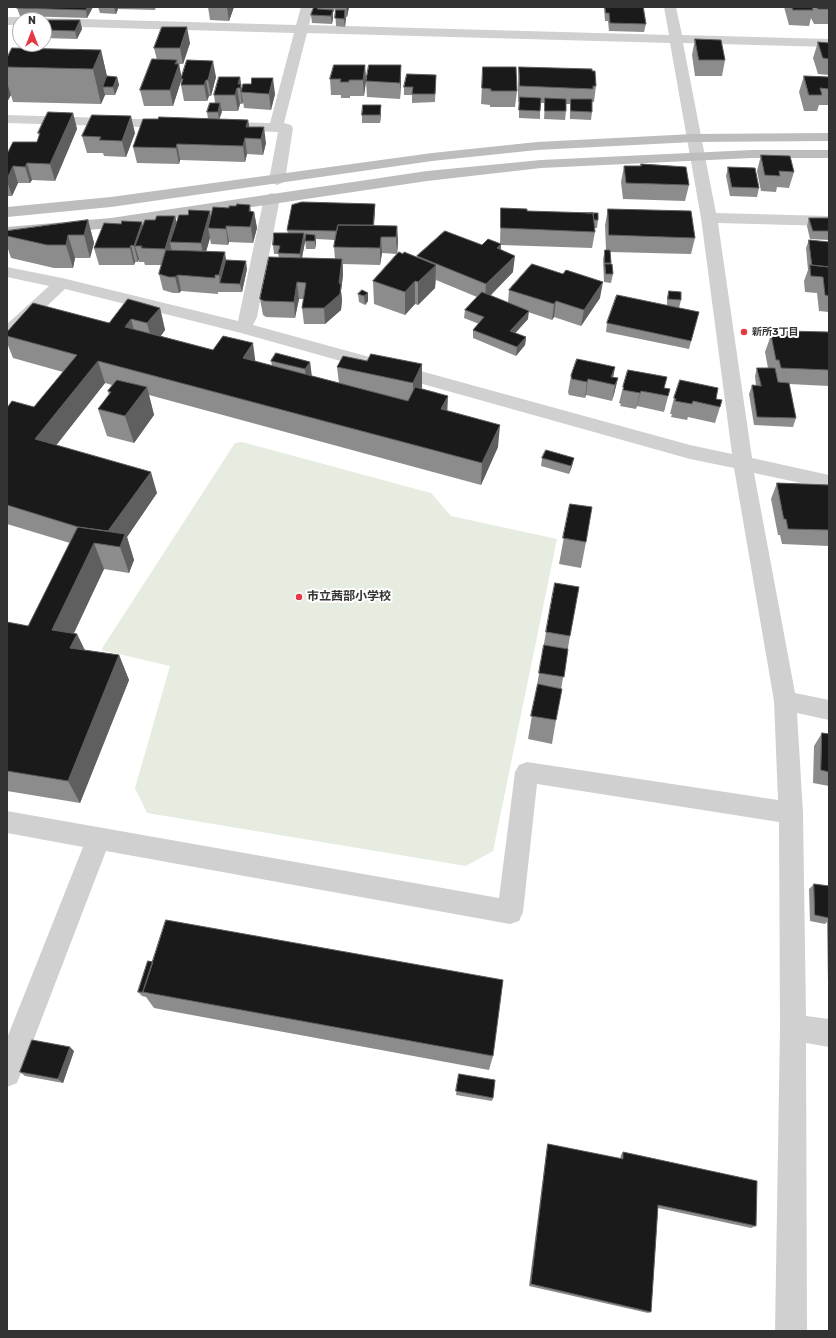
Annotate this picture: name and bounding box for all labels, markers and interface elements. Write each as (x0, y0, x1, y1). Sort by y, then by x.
north arrow (12, 12, 52, 52)
text: N (28, 14, 36, 27)
place label: 新所3丁目 (752, 326, 799, 338)
marker: 新所3丁目 (739, 327, 749, 337)
place label: 市立茜部小学校 (307, 590, 391, 604)
marker: 市立茜部小学校 (294, 592, 304, 602)

